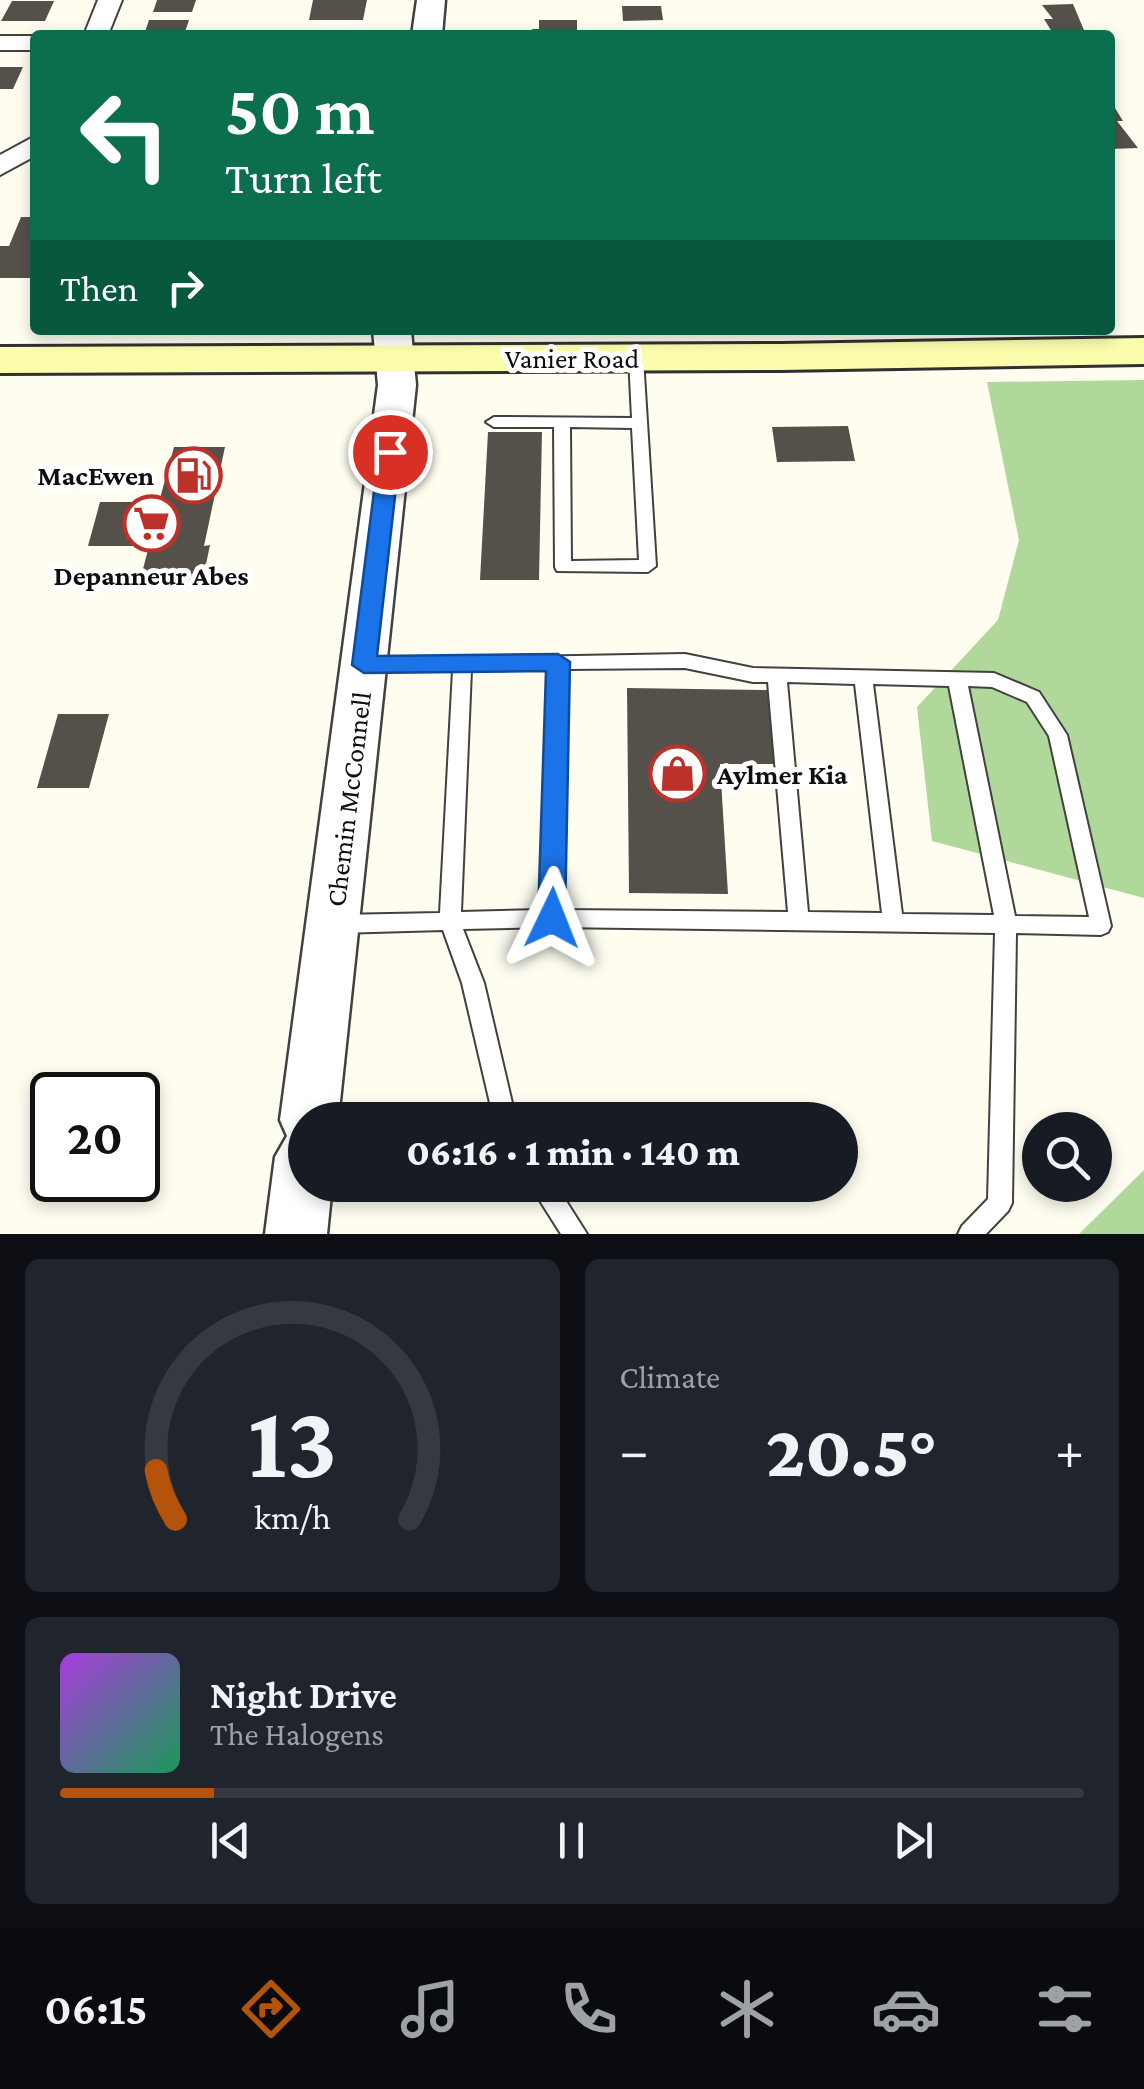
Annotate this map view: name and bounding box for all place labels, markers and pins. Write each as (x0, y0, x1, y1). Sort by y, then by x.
pin (348, 410, 433, 495)
fuel station icon: MacEwen (163, 445, 223, 505)
place label: MacEwen (37, 460, 154, 491)
supermarket icon: Depanneur Abes (121, 494, 181, 554)
place label: Depanneur Abes (53, 560, 249, 591)
shop icon: Aylmer Kia (648, 744, 708, 804)
place label: Aylmer Kia (716, 759, 848, 790)

